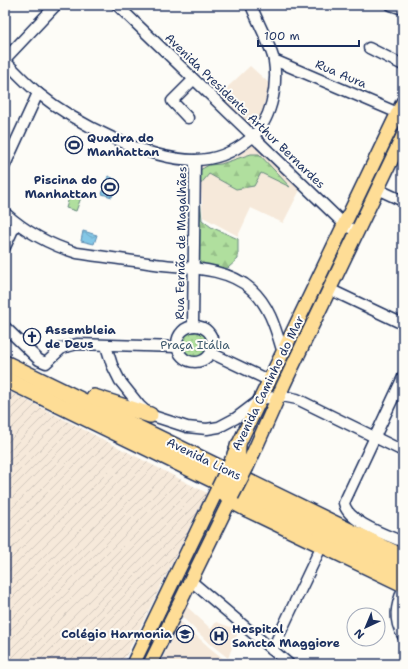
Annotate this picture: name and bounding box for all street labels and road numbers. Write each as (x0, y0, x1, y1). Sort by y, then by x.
street label: Avenida Presidente Arthur Bernardes (161, 30, 329, 192)
street label: Rua Aura (313, 56, 370, 92)
street label: Rua Fernão de Magalhães (172, 166, 190, 320)
street label: Avenida Caminho do Mar (228, 313, 308, 453)
street label: Avenida Lions (164, 434, 244, 484)

